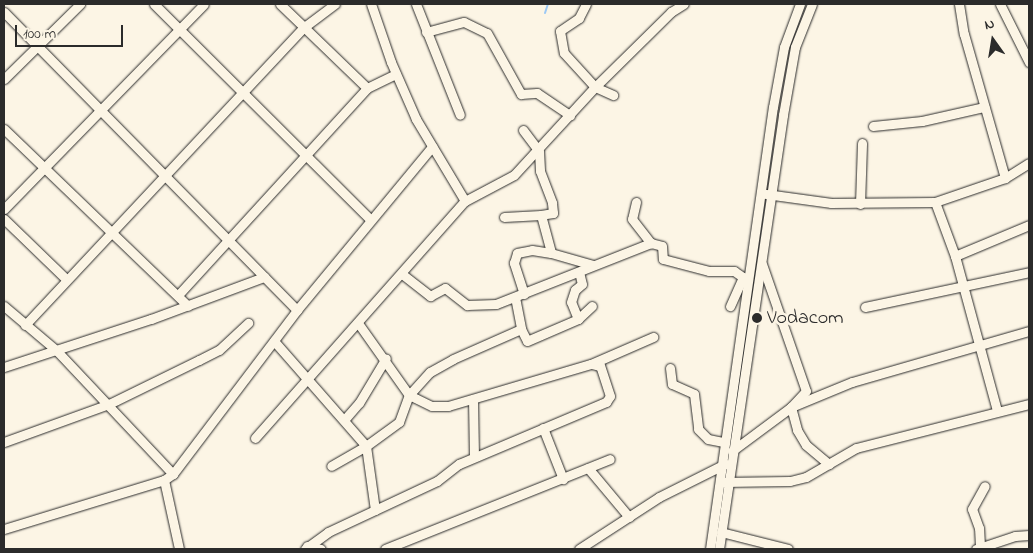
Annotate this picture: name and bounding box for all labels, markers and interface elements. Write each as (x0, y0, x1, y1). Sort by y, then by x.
text: N (983, 14, 996, 36)
scale bar (18, 15, 125, 47)
north arrow (968, 15, 1018, 65)
text: 100 m (23, 23, 56, 45)
place label: Vodacom (767, 306, 844, 330)
marker: Vodacom (751, 312, 763, 324)

